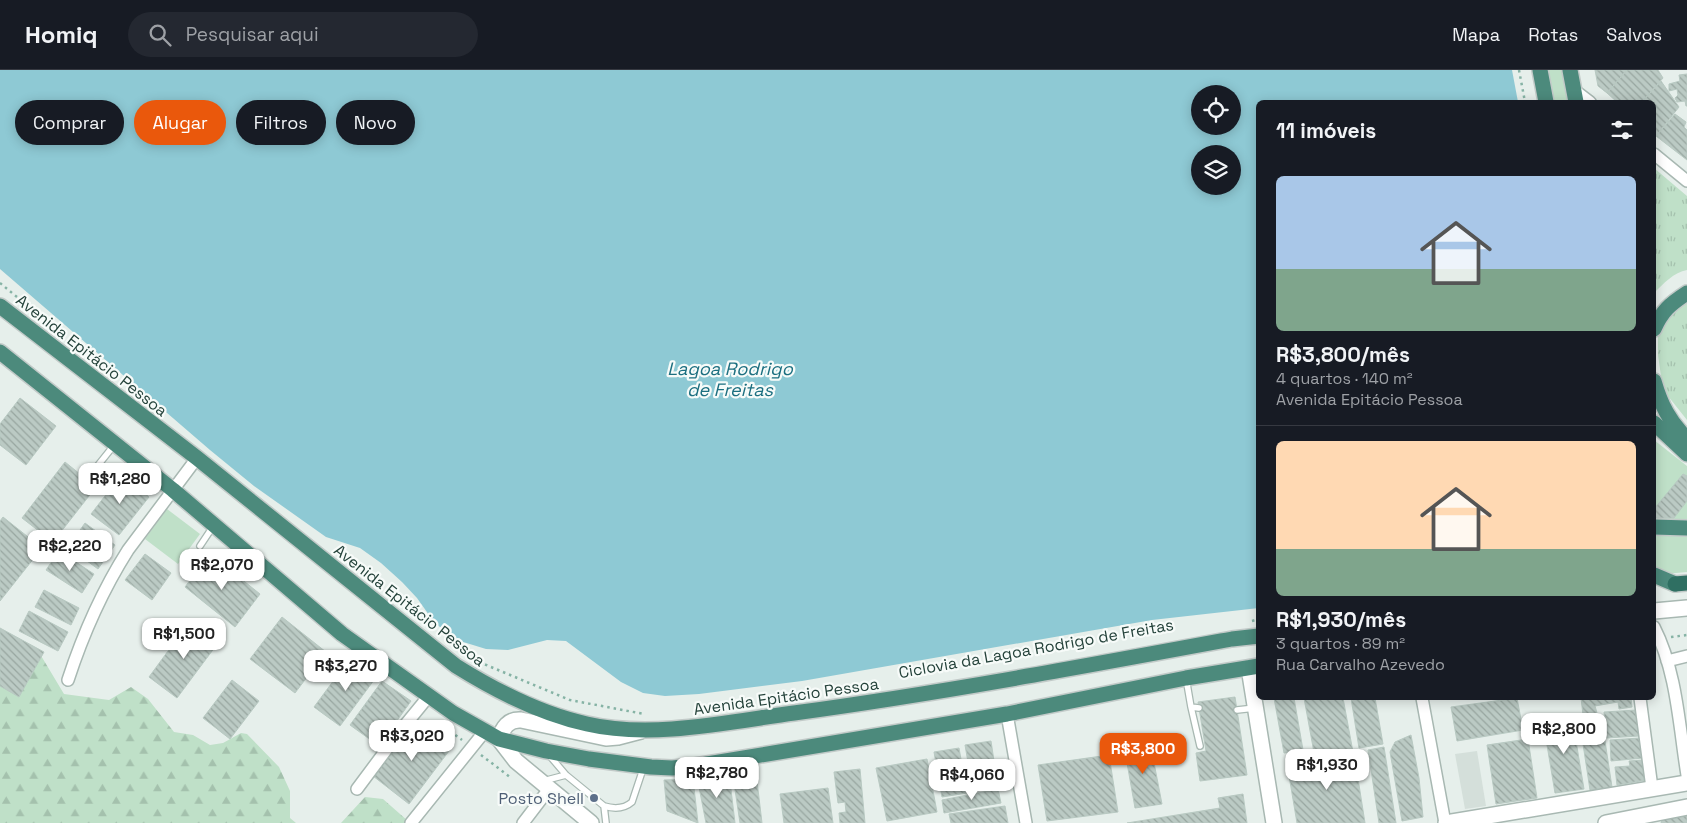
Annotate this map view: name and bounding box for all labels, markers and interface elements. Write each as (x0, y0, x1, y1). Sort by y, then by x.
search box (128, 12, 478, 57)
text: Homiq (25, 19, 98, 50)
icon: search (146, 21, 174, 49)
text: Pesquisar aqui (186, 22, 319, 47)
text: Mapa (1452, 23, 1500, 46)
text: Rotas (1528, 23, 1578, 46)
text: Salvos (1606, 23, 1662, 46)
map controls (1191, 85, 1241, 195)
button: locate (1191, 85, 1241, 135)
chip: Comprar (15, 100, 124, 145)
chip: Alugar (134, 100, 226, 145)
chip: Filtros (236, 100, 326, 145)
chip: Novo (336, 100, 415, 145)
icon: filters (1608, 116, 1636, 144)
text: 11 imóveis (1276, 117, 1376, 144)
button: layers (1191, 145, 1241, 195)
icon: home (1411, 208, 1501, 298)
street label: Avenida Epitácio Pessoa (12, 290, 172, 421)
text: R$3,800/mês (1276, 341, 1410, 368)
water label: Lagoa Rodrigo de Freitas (667, 357, 794, 401)
text: 4 quartos · 140 m² (1276, 368, 1413, 389)
text: Avenida Epitácio Pessoa (1276, 389, 1463, 410)
pin: R$1,280 (74, 462, 166, 505)
text: R$1,280 (89, 468, 151, 489)
icon: home (1411, 474, 1501, 564)
pin: R$2,220 (24, 530, 116, 572)
text: R$2,220 (38, 535, 102, 556)
street label: Avenida Epitácio Pessoa (330, 540, 490, 671)
pin: R$2,070 (176, 548, 268, 591)
text: R$2,070 (190, 554, 254, 575)
text: R$1,930/mês (1276, 606, 1406, 633)
street label: Ciclovia da Lagoa Rodrigo de Freitas (897, 614, 1175, 683)
pin: R$1,500 (138, 618, 230, 660)
text: R$1,500 (153, 623, 215, 644)
text: 3 quartos · 89 m² (1276, 633, 1405, 654)
pin: R$3,270 (300, 650, 392, 692)
text: Rua Carvalho Azevedo (1276, 654, 1445, 675)
text: R$3,270 (315, 655, 377, 676)
street label: Avenida Epitácio Pessoa (692, 673, 880, 720)
pin: R$2,800 (1518, 712, 1610, 755)
text: R$2,800 (1532, 718, 1596, 739)
pin: R$3,020 (366, 720, 458, 762)
text: R$3,020 (380, 725, 444, 746)
pin: R$3,800 (1097, 732, 1189, 775)
text: R$3,800 (1111, 738, 1175, 759)
pin: R$1,930 (1281, 748, 1373, 791)
text: R$1,930 (1296, 754, 1358, 775)
pin: R$2,780 (671, 756, 763, 799)
pin: R$4,060 (926, 758, 1018, 801)
text: R$2,780 (686, 762, 748, 783)
text: R$4,060 (939, 764, 1005, 785)
place label: Posto Shell (499, 788, 584, 809)
marker: Posto Shell (588, 792, 600, 804)

